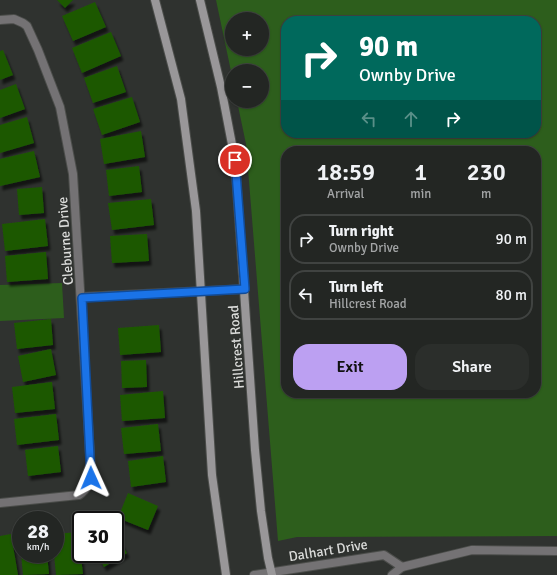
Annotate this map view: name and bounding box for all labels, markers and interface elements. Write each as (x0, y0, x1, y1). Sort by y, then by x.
map controls (225, 12, 269, 108)
button: + (225, 12, 269, 56)
text: 90 m (359, 30, 418, 64)
icon: right (293, 32, 345, 84)
button: − (225, 64, 269, 108)
text: Ownby Drive (359, 64, 456, 86)
icon: left (358, 108, 380, 130)
icon: ahead (400, 108, 422, 130)
icon: right (442, 108, 464, 130)
pin (218, 143, 252, 177)
icon: arrive (224, 149, 246, 171)
text: 18:59 (316, 157, 375, 187)
text: 1 (414, 157, 427, 187)
text: 230 (467, 157, 506, 187)
text: Arrival (327, 186, 364, 202)
text: min (410, 186, 431, 202)
text: m (481, 186, 491, 202)
street label: Cleburne Drive (54, 196, 77, 286)
text: Turn right (329, 222, 394, 240)
icon: right (295, 228, 317, 250)
text: 90 m (496, 230, 527, 248)
text: Ownby Drive (329, 240, 399, 256)
text: Turn left (329, 278, 383, 296)
icon: left (295, 284, 317, 306)
text: 80 m (496, 286, 527, 304)
text: Hillcrest Road (329, 296, 407, 312)
street label: Hillcrest Road (225, 305, 248, 389)
button: Exit (293, 344, 407, 390)
button: Share (415, 344, 529, 390)
position arrow (70, 457, 112, 499)
speed limit sign: 30 (72, 511, 124, 563)
text: 28 (27, 519, 49, 544)
street label: Dalhart Drive (287, 536, 369, 565)
text: km/h (27, 541, 49, 553)

